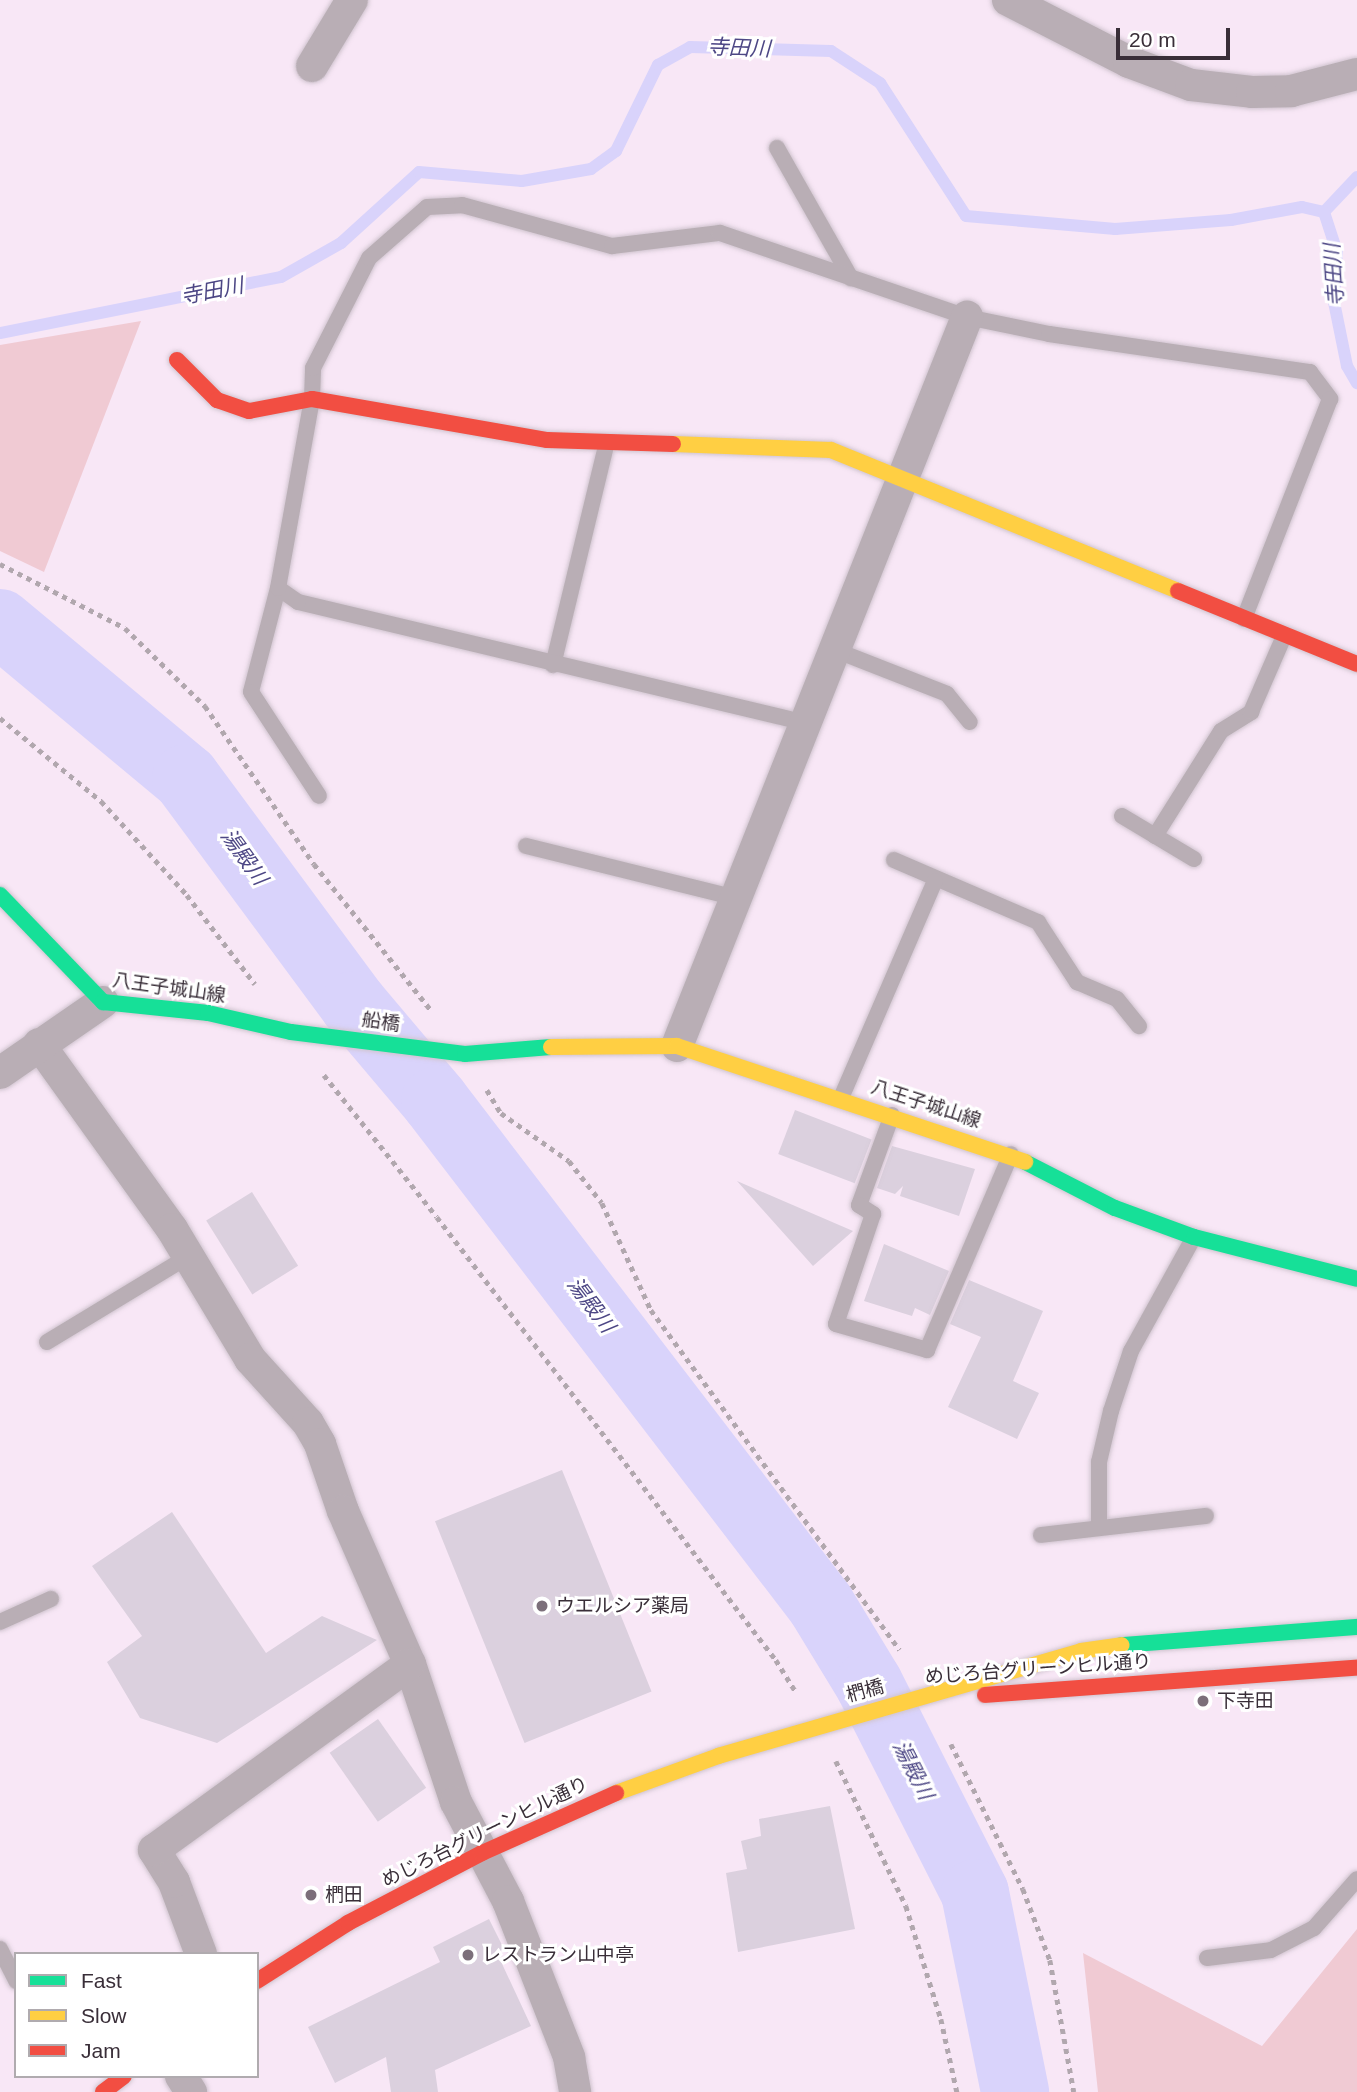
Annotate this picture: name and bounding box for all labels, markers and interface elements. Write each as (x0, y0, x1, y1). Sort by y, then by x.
scale bar (1119, 14, 1233, 58)
text: 20 m (1129, 28, 1176, 51)
water label: 寺田川 (707, 34, 771, 62)
water label: 寺田川 (1319, 243, 1349, 307)
water label: 寺田川 (179, 273, 245, 309)
water label: 湯殿川 (215, 824, 273, 890)
street label: 八王子城山線 (111, 969, 227, 1007)
street label: 船橋 (361, 1008, 401, 1036)
street label: 八王子城山線 (868, 1076, 984, 1132)
water label: 湯殿川 (562, 1272, 620, 1338)
place label: ウエルシア薬局 (556, 1595, 689, 1617)
marker: ウエルシア薬局 (534, 1598, 550, 1614)
street label: めじろ台グリーンヒル通り (923, 1650, 1153, 1688)
street label: 椚橋 (844, 1675, 886, 1707)
place label: 下寺田 (1217, 1690, 1274, 1712)
marker: 下寺田 (1195, 1693, 1211, 1709)
water label: 湯殿川 (887, 1736, 939, 1804)
street label: めじろ台グリーンヒル通り (378, 1772, 592, 1892)
place label: 椚田 (325, 1884, 363, 1906)
marker: 椚田 (303, 1887, 319, 1903)
place label: レストラン山中亭 (482, 1944, 634, 1966)
marker: レストラン山中亭 (460, 1947, 476, 1963)
legend (14, 1952, 259, 2078)
text: Fast (81, 1969, 122, 1992)
text: Slow (81, 2004, 127, 2027)
text: Jam (81, 2039, 121, 2062)

